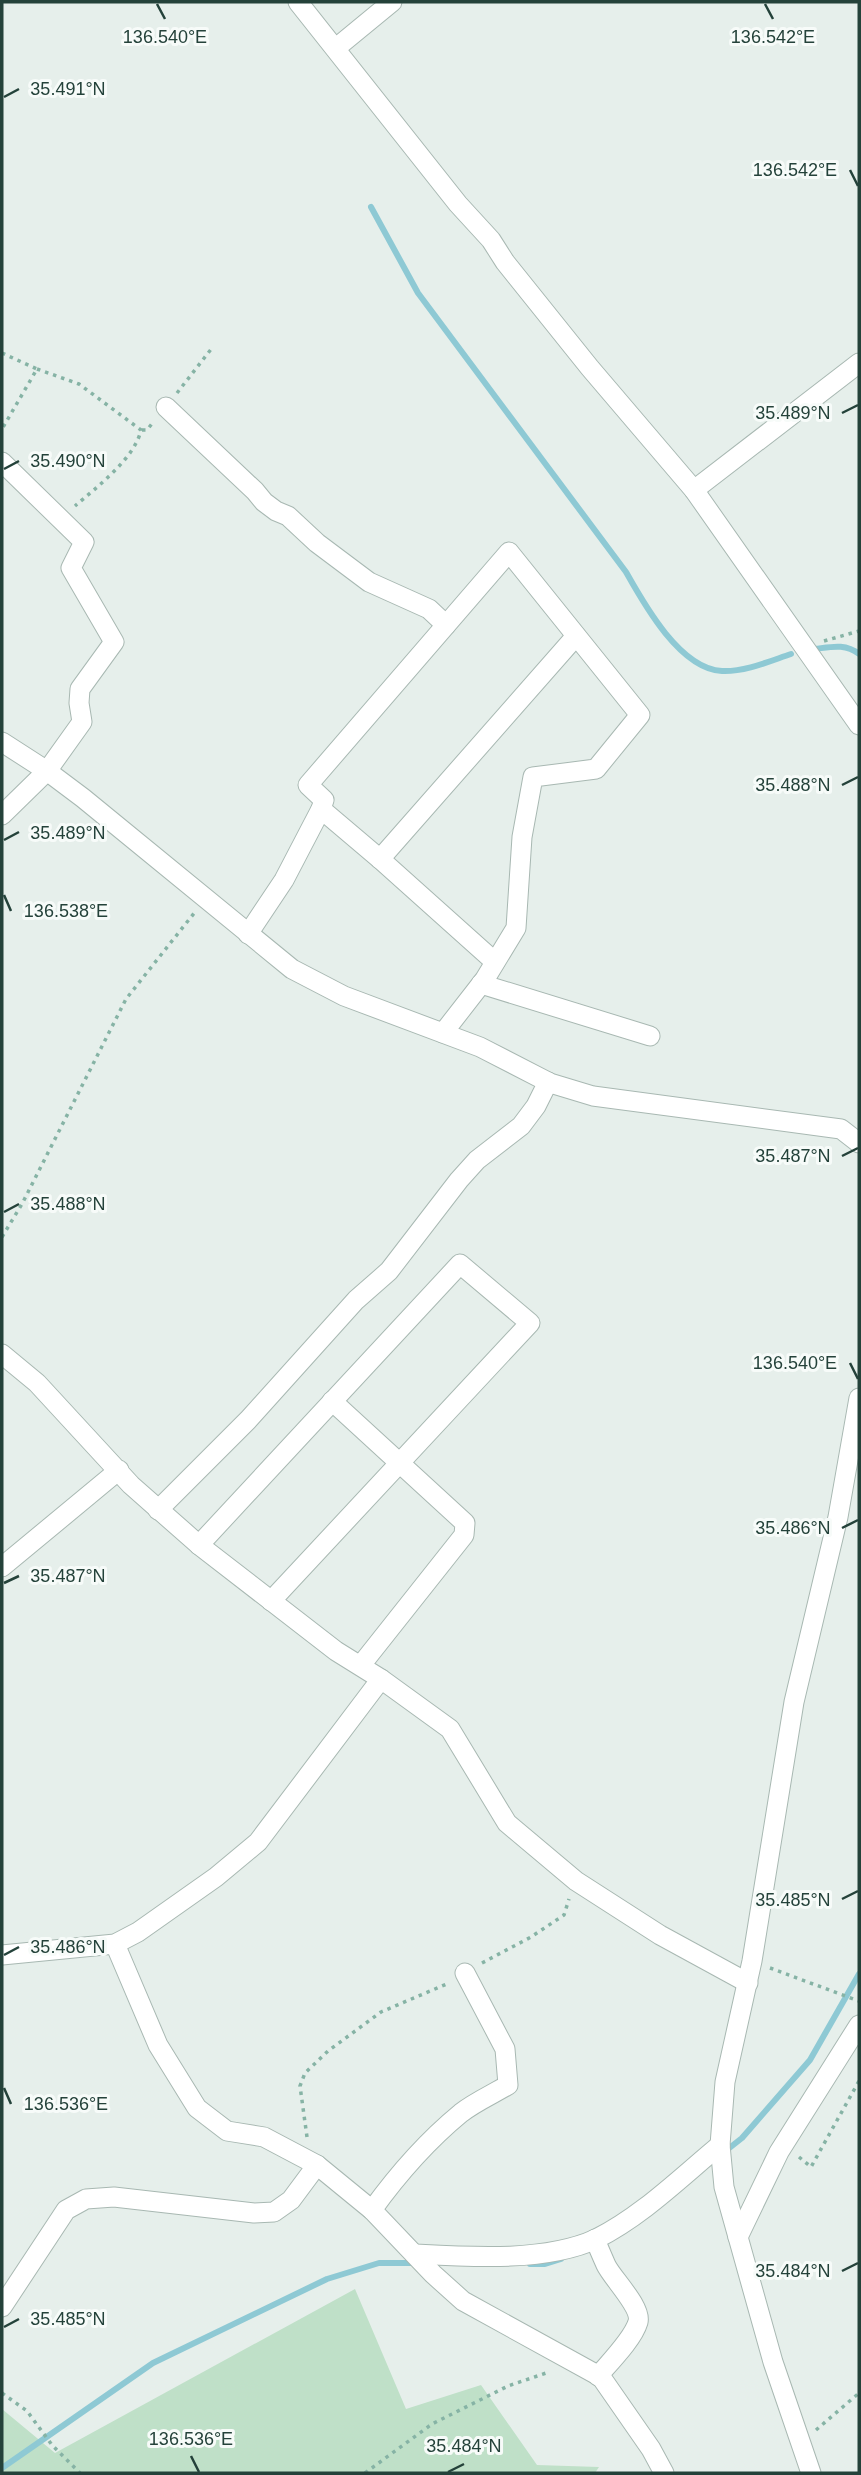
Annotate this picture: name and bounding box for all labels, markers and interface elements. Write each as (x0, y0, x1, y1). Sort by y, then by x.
text: 136.540°E (123, 27, 207, 47)
text: 136.542°E (731, 27, 815, 47)
text: 35.491°N (30, 79, 106, 99)
text: 136.542°E (753, 160, 837, 180)
text: 35.489°N (755, 403, 831, 423)
text: 35.490°N (30, 451, 106, 471)
text: 35.488°N (755, 775, 831, 795)
text: 35.489°N (30, 823, 106, 843)
text: 136.538°E (24, 901, 108, 921)
text: 35.487°N (755, 1146, 831, 1166)
text: 35.488°N (30, 1194, 106, 1214)
text: 136.540°E (753, 1353, 837, 1373)
text: 35.486°N (755, 1518, 831, 1538)
text: 35.487°N (30, 1566, 106, 1586)
text: 35.485°N (755, 1890, 831, 1910)
text: 35.486°N (30, 1937, 106, 1957)
text: 136.536°E (24, 2094, 108, 2114)
text: 35.484°N (755, 2261, 831, 2281)
text: 35.485°N (30, 2309, 106, 2329)
text: 136.536°E (149, 2429, 233, 2449)
text: 35.484°N (426, 2436, 502, 2456)

